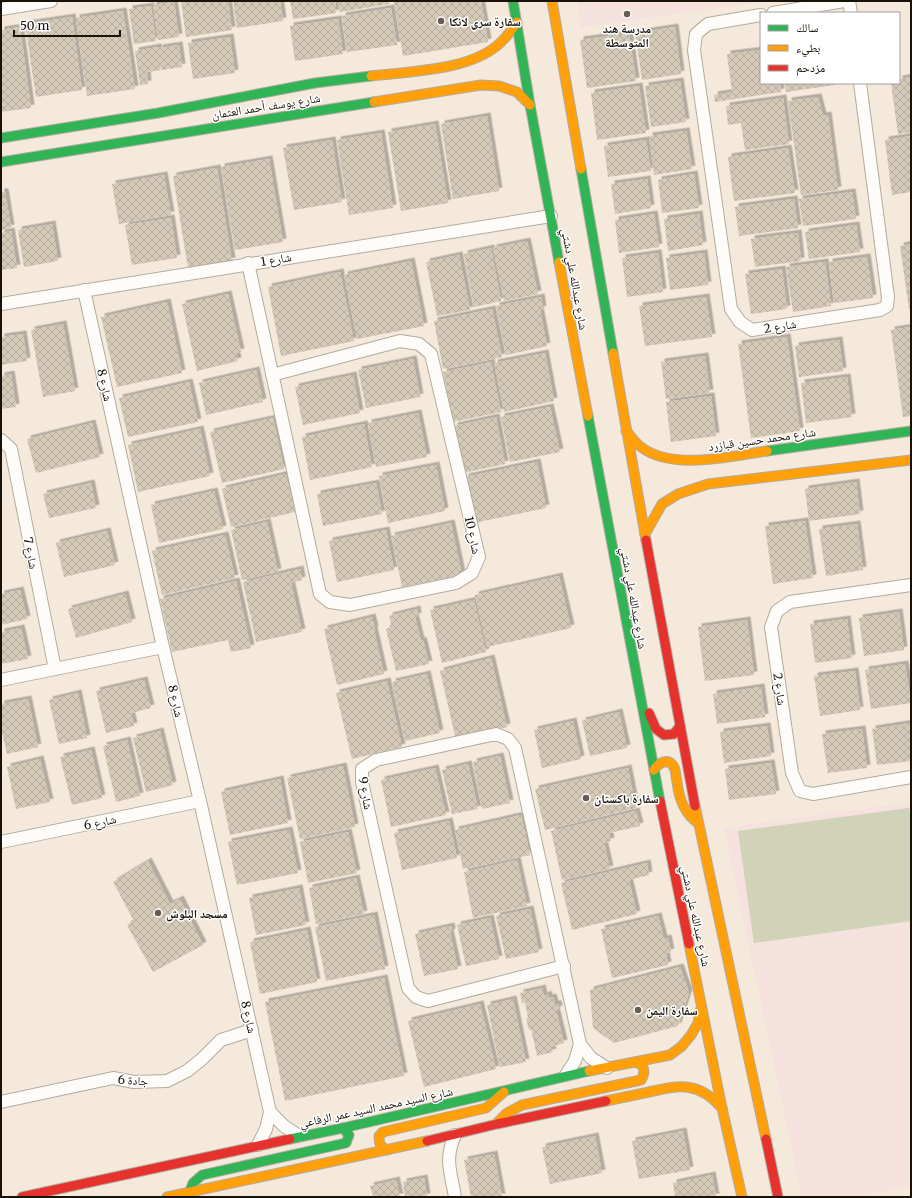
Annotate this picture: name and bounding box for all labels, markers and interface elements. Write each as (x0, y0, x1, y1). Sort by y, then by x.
marker: مدرسة هند المتوسطة (622, 9, 632, 19)
scale bar (14, 12, 120, 38)
legend (760, 12, 900, 84)
place label: سفارة سري لانكا (449, 14, 521, 31)
marker: سفارة سري لانكا (436, 16, 446, 26)
text: 50 m (20, 18, 49, 33)
text: سالك (796, 20, 818, 35)
place label: مدرسة هند المتوسطة (603, 21, 652, 50)
text: بطيء (796, 40, 820, 58)
text: مزدحم (796, 60, 825, 76)
street label: شارع يوسف أحمد العثمان (211, 90, 322, 123)
street label: شارع عبدالله علي دشتي (556, 227, 591, 332)
street label: شارع 1 (259, 249, 293, 270)
street label: شارع 2 (763, 316, 798, 337)
street label: شارع 8 (93, 367, 116, 403)
street label: شارع محمد حسين قبازرد (707, 424, 817, 455)
street label: شارع 10 (461, 515, 484, 556)
street label: شارع 7 (20, 536, 41, 571)
street label: شارع عبدالله علي دشتي (615, 546, 650, 651)
street label: شارع 2 (769, 672, 790, 707)
street label: شارع 8 (164, 683, 187, 719)
street label: شارع 9 (355, 775, 376, 811)
place label: سفارة باكستان (594, 791, 659, 807)
marker: سفارة باكستان (581, 793, 591, 803)
street label: شارع 6 (82, 811, 118, 834)
street label: شارع عبدالله علي دشتي (675, 864, 714, 969)
place label: مسجد البلوش (166, 906, 228, 922)
marker: مسجد البلوش (153, 908, 163, 918)
street label: شارع 8 (237, 999, 260, 1035)
place label: سفارة اليمن (646, 1003, 698, 1019)
marker: سفارة اليمن (633, 1005, 643, 1015)
street label: جادة 6 (117, 1071, 149, 1089)
street label: شارع السيد محمد السيد عمر الرفاعي (298, 1083, 455, 1134)

